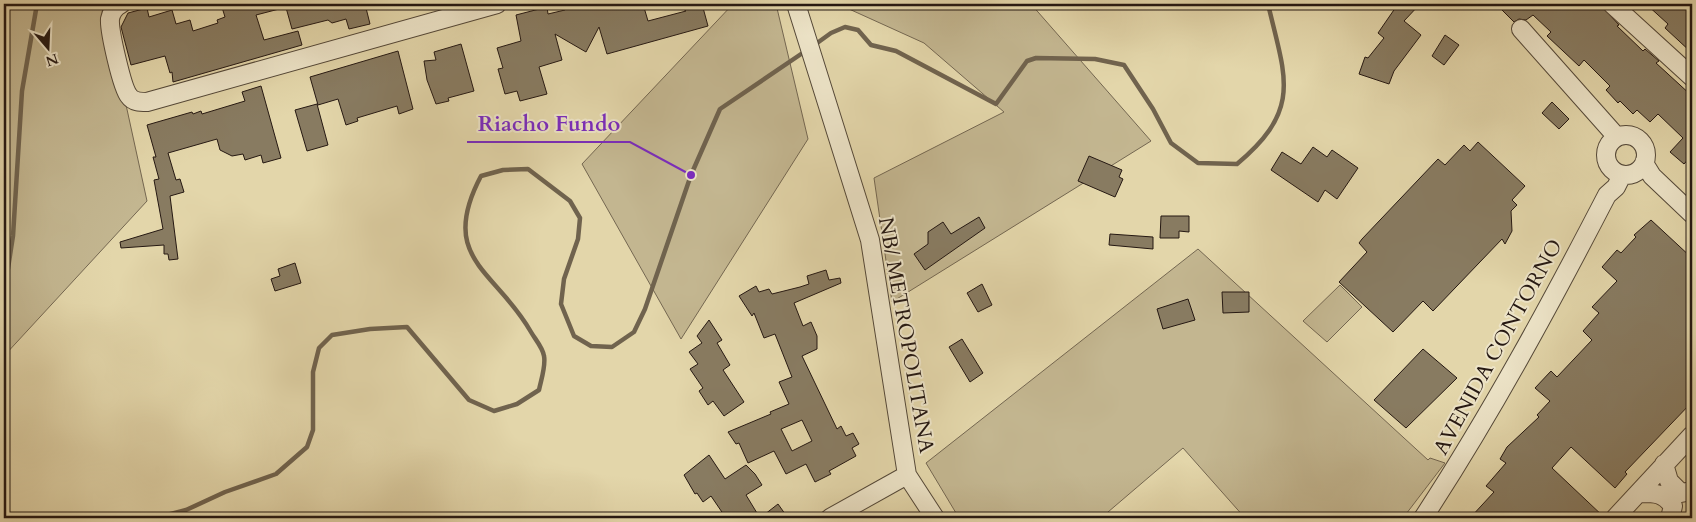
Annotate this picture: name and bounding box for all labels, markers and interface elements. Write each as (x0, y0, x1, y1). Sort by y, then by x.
north arrow (22, 22, 72, 72)
text: N (43, 49, 61, 71)
callout: Riacho Fundo (467, 105, 630, 142)
text: Riacho Fundo (478, 109, 620, 139)
street label: NB/ METROPOLITANA (871, 215, 941, 455)
street label: AVENIDA CONTORNO (1427, 234, 1569, 460)

